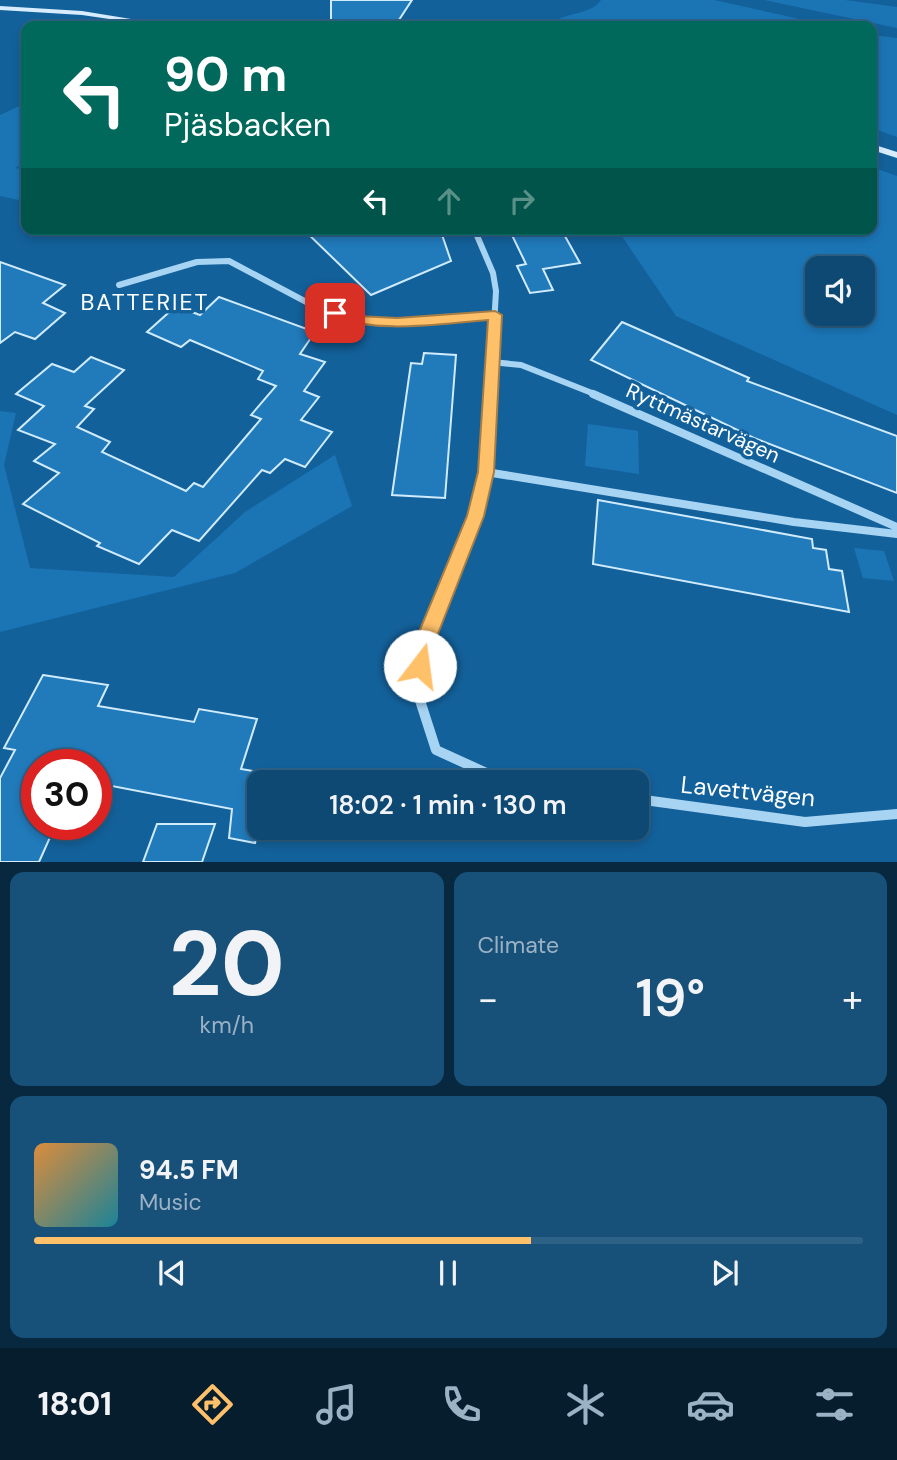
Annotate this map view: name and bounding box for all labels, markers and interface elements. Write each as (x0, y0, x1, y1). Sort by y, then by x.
text: 90 m (164, 42, 287, 106)
icon: left (49, 49, 140, 140)
text: Pjäsbacken (164, 104, 331, 146)
icon: left (357, 182, 395, 220)
icon: ahead (430, 182, 468, 220)
icon: right (503, 182, 541, 220)
map controls (805, 256, 875, 326)
button: sound (805, 256, 875, 326)
pin (305, 283, 365, 343)
district label: BATTERIET (81, 287, 209, 317)
icon: arrive (316, 294, 354, 332)
street label: Ryttmästarvägen (622, 377, 784, 469)
position arrow (383, 629, 457, 703)
speed limit sign: 30 (21, 749, 112, 840)
street label: Lavettvägen (679, 769, 817, 813)
text: 18:02 · 1 min · 130 m (329, 788, 567, 822)
text: 20 (169, 905, 285, 1023)
text: Climate (478, 930, 559, 960)
text: 19° (635, 964, 705, 1032)
text: − (478, 974, 498, 1024)
text: + (842, 974, 863, 1024)
text: km/h (200, 1010, 254, 1040)
text: 94.5 FM (139, 1153, 239, 1187)
text: Music (139, 1187, 202, 1217)
icon: previous (153, 1254, 191, 1292)
icon: pause (429, 1254, 467, 1292)
icon: next (706, 1254, 744, 1292)
icon: directions (188, 1380, 237, 1429)
icon: music (312, 1380, 361, 1429)
icon: phone (437, 1380, 486, 1429)
icon: climate (561, 1380, 610, 1429)
icon: car (686, 1380, 735, 1429)
icon: filters (810, 1380, 859, 1429)
text: 18:01 (38, 1383, 112, 1425)

